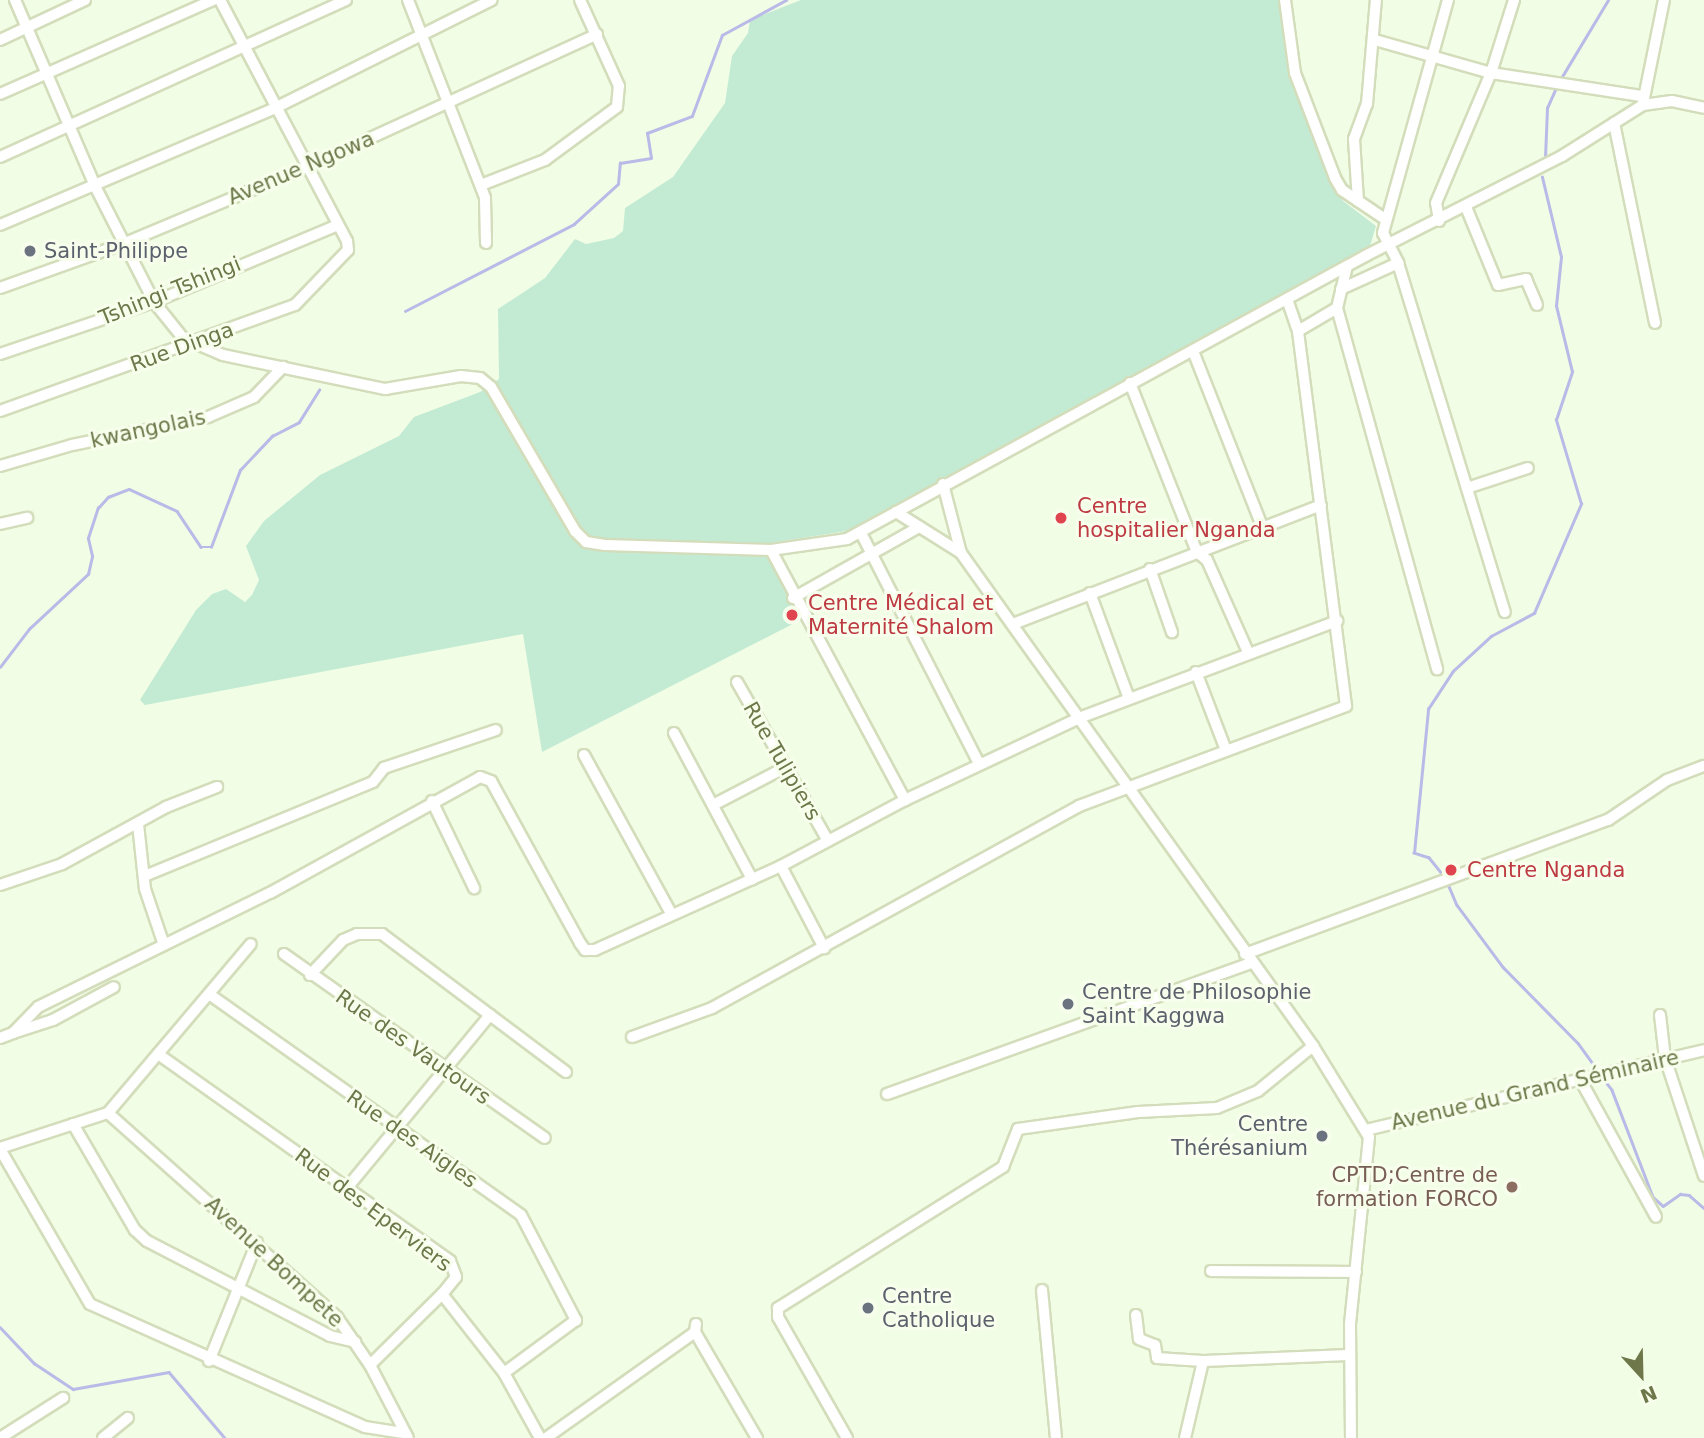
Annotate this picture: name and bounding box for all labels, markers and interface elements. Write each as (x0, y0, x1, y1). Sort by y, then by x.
street label: Avenue Ngowa (224, 126, 378, 210)
place label: Saint-Philippe (44, 238, 188, 264)
marker: Saint-Philippe (22, 243, 38, 259)
street label: Tshingi Tshingi (96, 251, 244, 331)
street label: Rue Dinga (127, 317, 237, 377)
street label: kwangolais (88, 404, 208, 454)
place label: Centre hospitalier Nganda (1077, 493, 1276, 543)
marker: Centre hospitalier Nganda (1051, 508, 1071, 528)
place label: Centre Médical et Maternité Shalom (808, 590, 994, 640)
marker: Centre Médical et Maternité Shalom (782, 605, 802, 625)
street label: Rue Tulipiers (738, 697, 826, 825)
place label: Centre Nganda (1467, 857, 1625, 883)
marker: Centre Nganda (1441, 860, 1461, 880)
place label: Centre de Philosophie Saint Kaggwa (1082, 979, 1311, 1029)
street label: Rue des Vautours (331, 984, 495, 1110)
marker: Centre de Philosophie Saint Kaggwa (1060, 996, 1076, 1012)
street label: Avenue du Grand Séminaire (1389, 1045, 1681, 1135)
street label: Rue des Aigles (342, 1085, 482, 1193)
place label: Centre Thérésanium (1171, 1111, 1308, 1161)
marker: Centre Thérésanium (1314, 1128, 1330, 1144)
street label: Rue des Eperviers (290, 1143, 456, 1277)
place label: CPTD;Centre de formation FORCO (1316, 1162, 1498, 1212)
marker: CPTD;Centre de formation FORCO (1504, 1179, 1520, 1195)
street label: Avenue Bompete (200, 1191, 348, 1333)
place label: Centre Catholique (882, 1283, 995, 1333)
marker: Centre Catholique (860, 1300, 876, 1316)
north arrow (1606, 1340, 1676, 1410)
text: N (1637, 1381, 1660, 1408)

